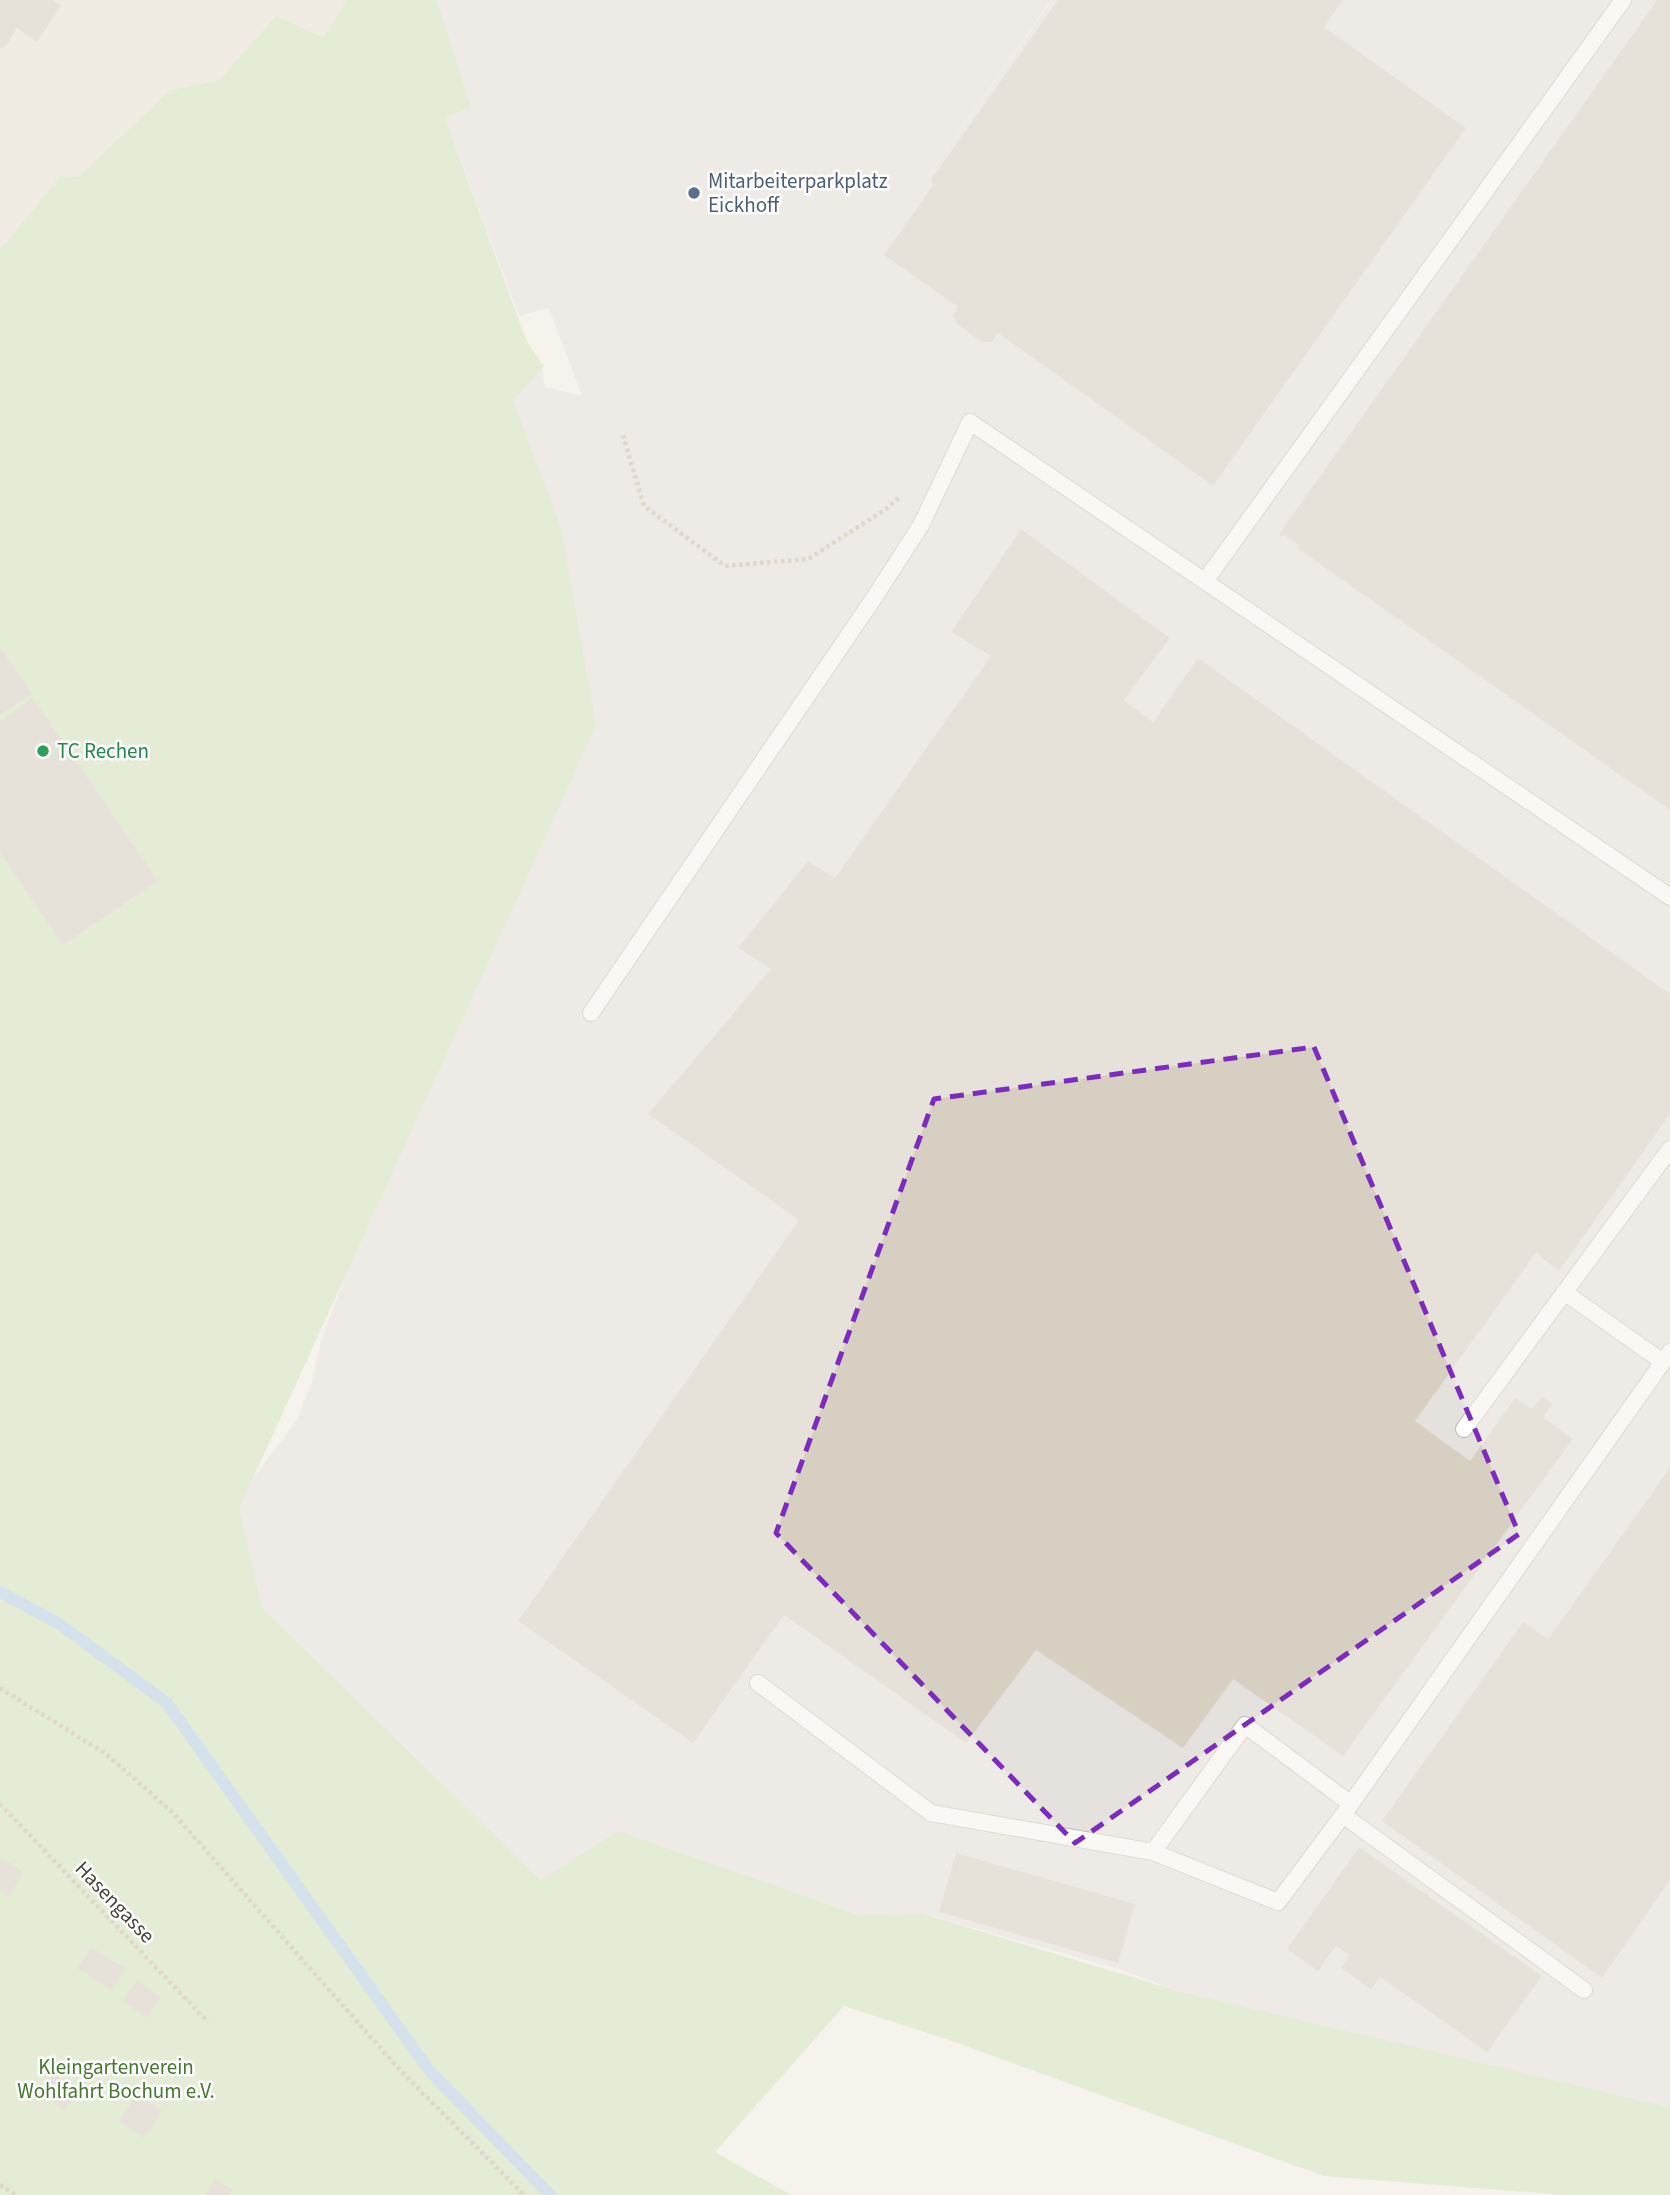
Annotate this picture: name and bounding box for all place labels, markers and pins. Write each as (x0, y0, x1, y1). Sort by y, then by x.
place label: Mitarbeiterparkplatz Eickhoff (708, 166, 888, 220)
marker: Mitarbeiterparkplatz Eickhoff (686, 185, 702, 201)
place label: TC Rechen (57, 736, 149, 766)
marker: TC Rechen (35, 743, 51, 759)

